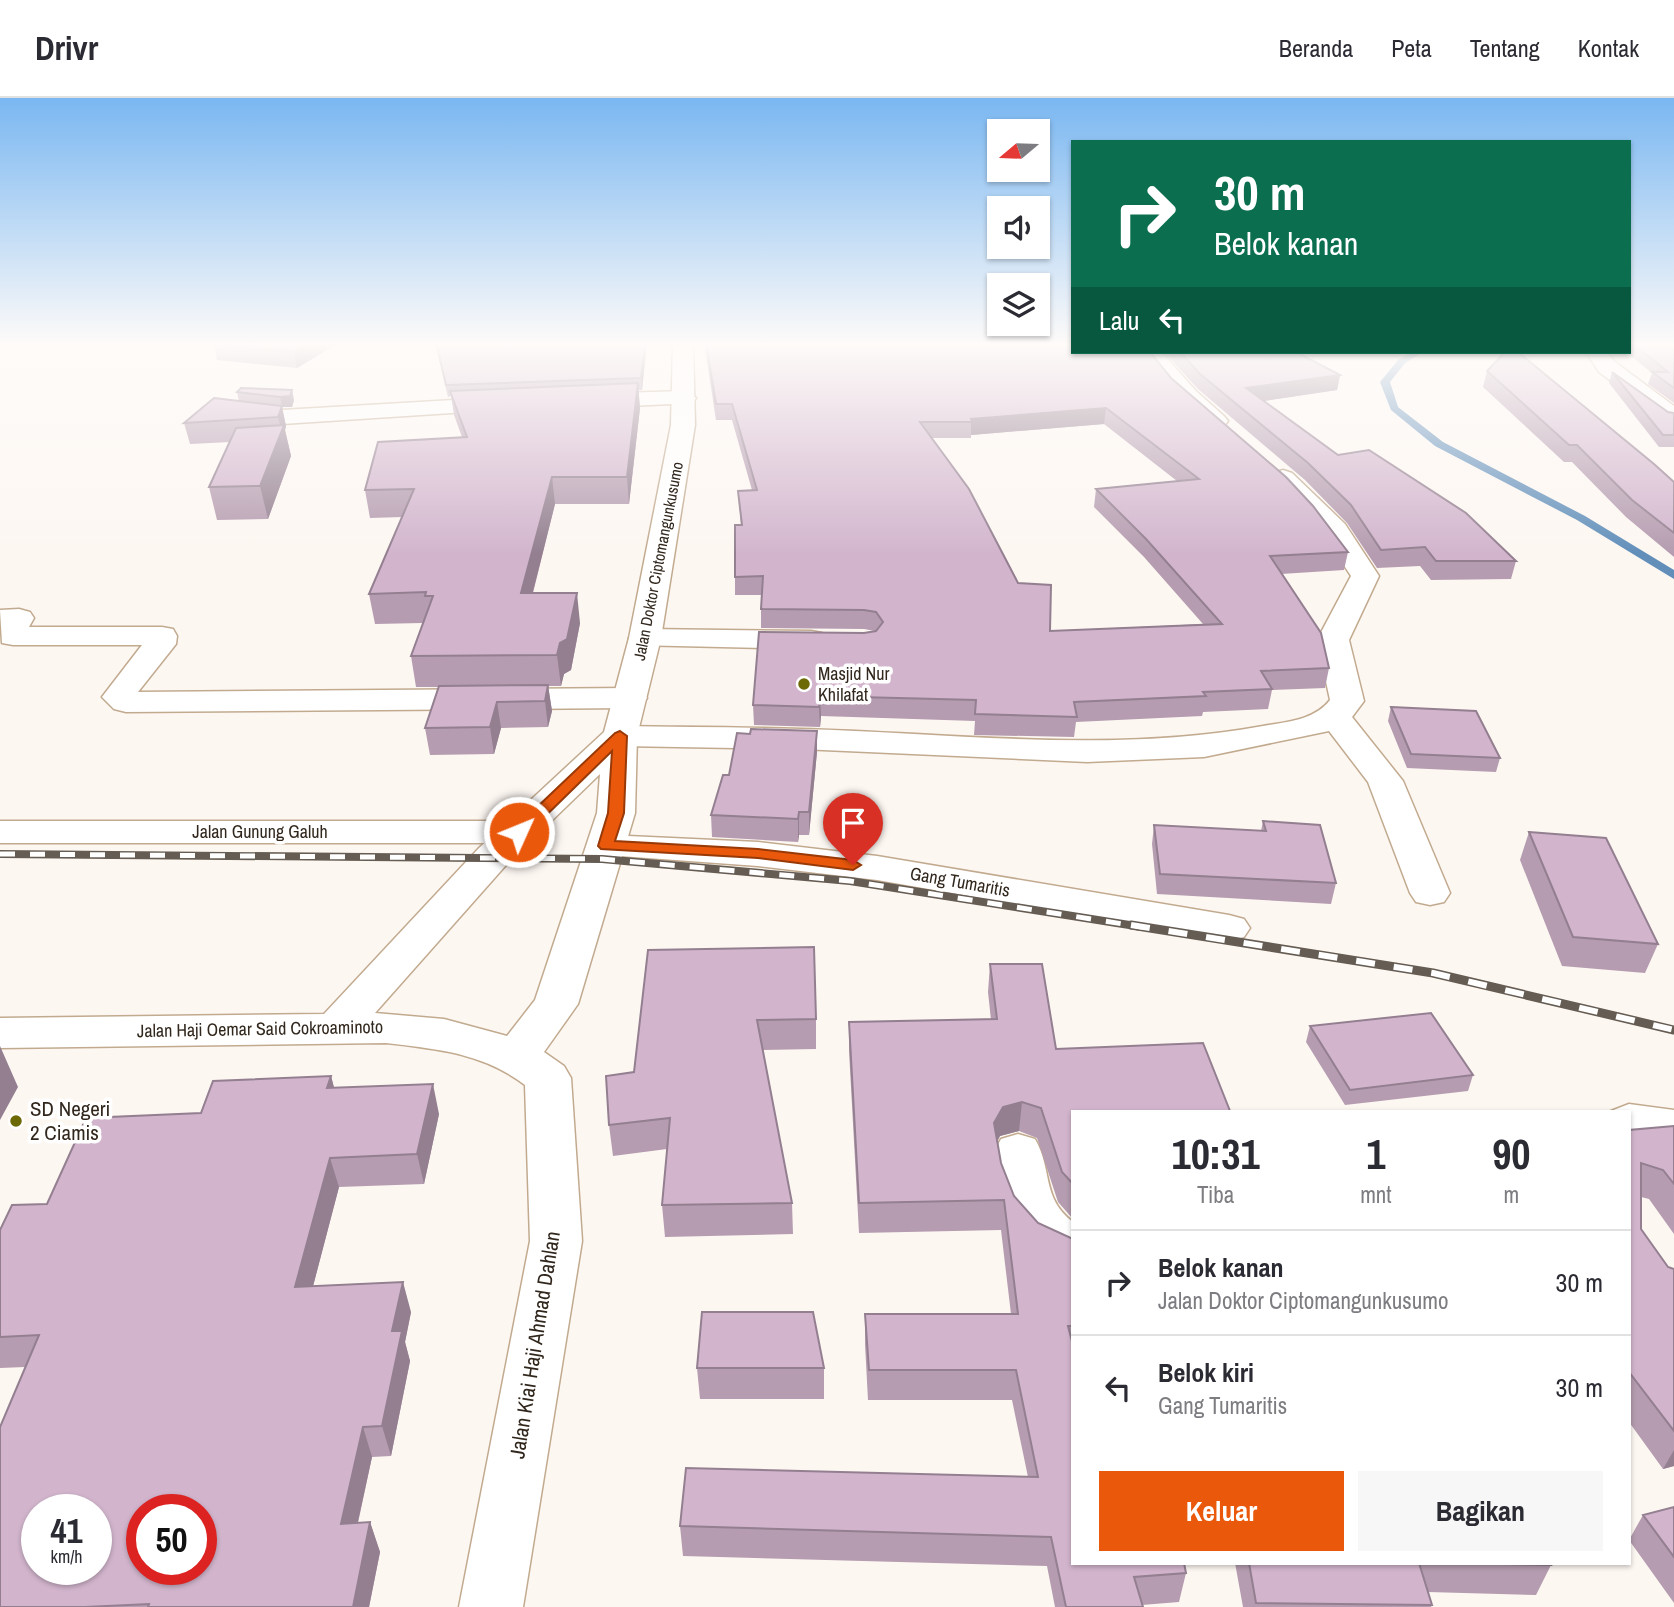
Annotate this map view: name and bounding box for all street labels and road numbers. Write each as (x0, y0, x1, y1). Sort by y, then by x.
street label: Jalan Doktor Ciptomangunkusumo (628, 460, 688, 662)
street label: Jalan Gunung Galuh (192, 819, 328, 844)
street label: Gang Tumaritis (908, 860, 1012, 903)
street label: Jalan Haji Oemar Said Cokroaminoto (137, 1014, 383, 1043)
street label: Jalan Kiai Haji Ahmad Dahlan (502, 1229, 567, 1461)

